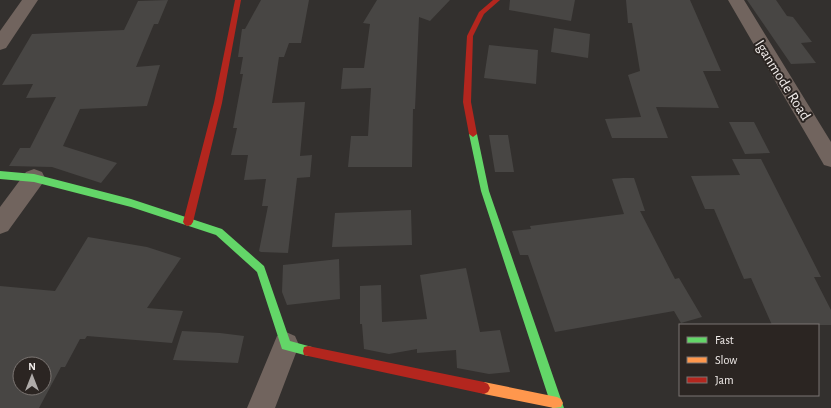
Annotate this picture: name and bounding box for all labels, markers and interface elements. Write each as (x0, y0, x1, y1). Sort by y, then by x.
street label: Iganmode Road (752, 37, 813, 123)
legend (679, 324, 819, 396)
text: Fast (715, 334, 734, 346)
text: Slow (715, 354, 737, 366)
north arrow (12, 356, 52, 396)
text: N (28, 361, 36, 372)
text: Jam (715, 374, 734, 386)

